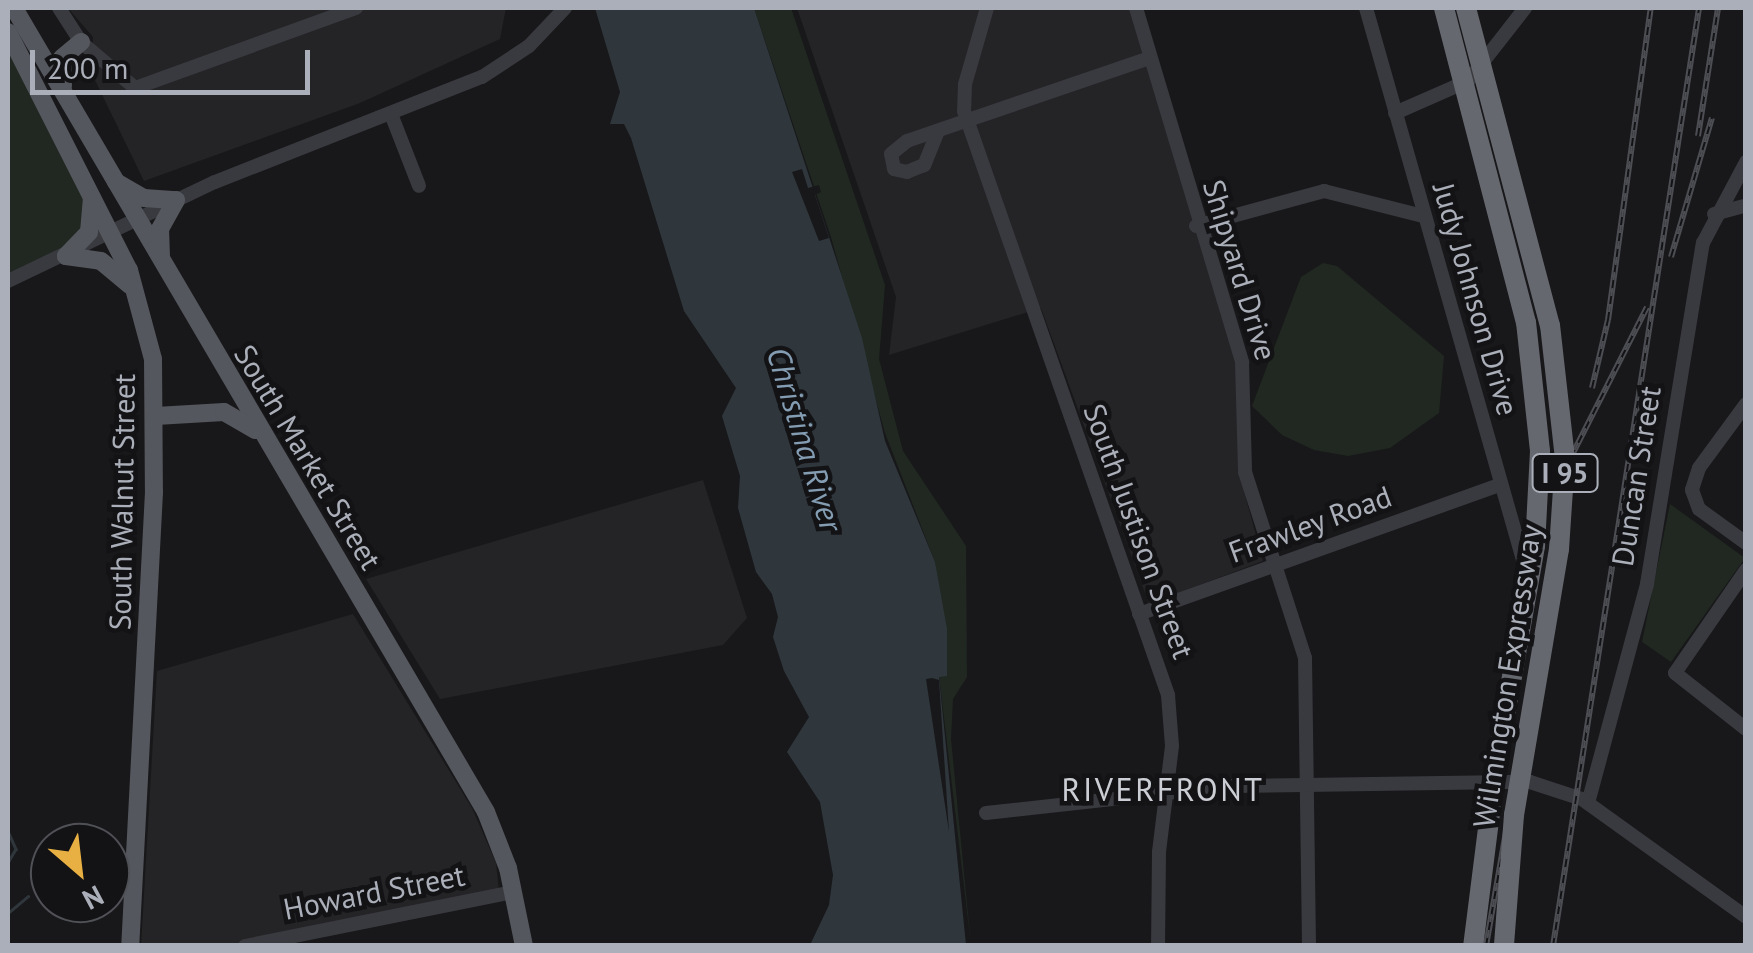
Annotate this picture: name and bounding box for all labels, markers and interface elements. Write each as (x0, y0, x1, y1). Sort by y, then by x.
scale bar (35, 30, 315, 92)
text: 200 m (47, 48, 128, 87)
street label: Shipyard Drive (1195, 175, 1285, 365)
street label: Judy Johnson Drive (1425, 178, 1527, 420)
street label: South Market Street (227, 338, 389, 576)
water label: Christina River (759, 343, 851, 535)
street label: South Walnut Street (102, 373, 142, 631)
street label: Duncan Street (1604, 383, 1668, 569)
street label: South Justison Street (1076, 399, 1202, 663)
road number: I 95 (1530, 450, 1600, 496)
street label: Frawley Road (1223, 478, 1397, 570)
street label: Wilmington Expressway (1465, 522, 1549, 830)
district label: RIVERFRONT (1061, 770, 1265, 808)
north arrow (30, 823, 130, 923)
street label: Howard Street (280, 857, 468, 927)
text: N (77, 878, 110, 919)

